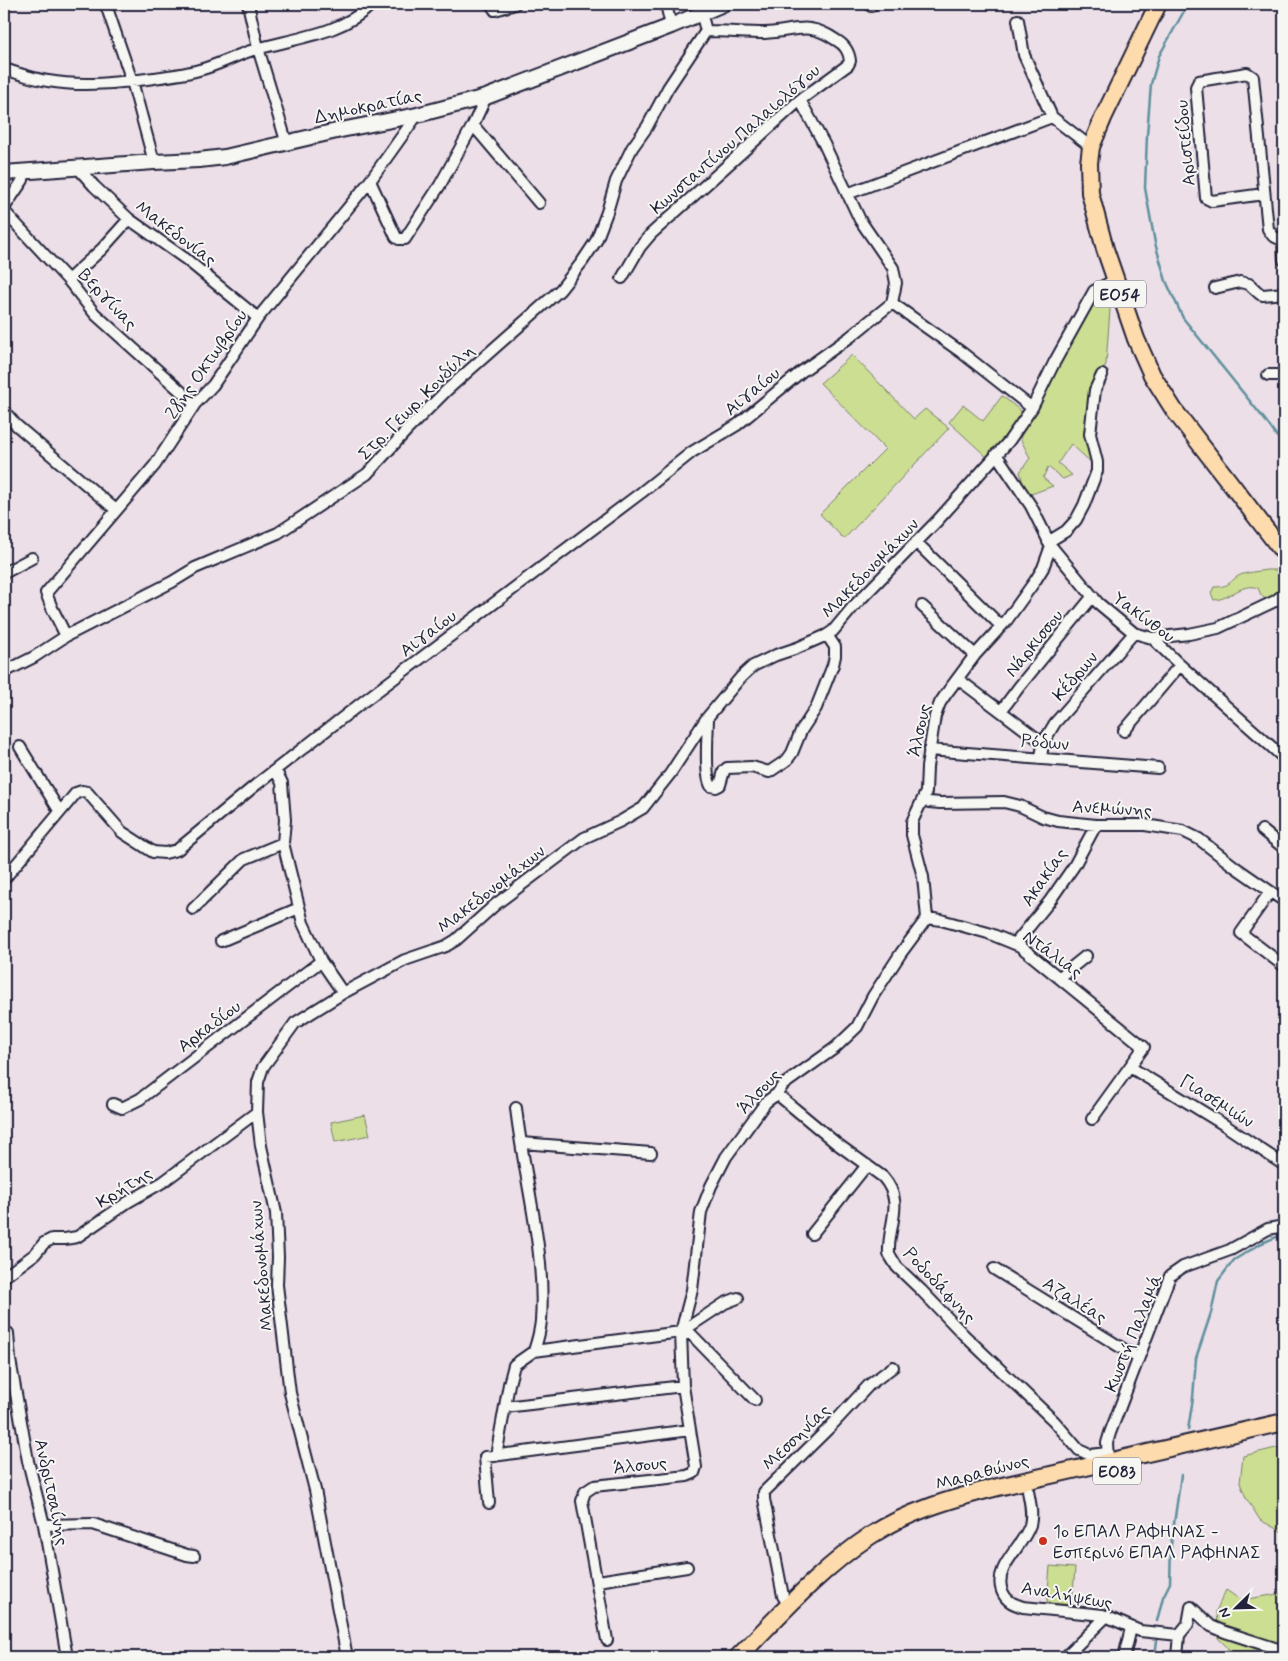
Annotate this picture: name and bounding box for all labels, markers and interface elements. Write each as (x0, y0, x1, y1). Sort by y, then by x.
street label: Κωνσταντίνου Παλαιολόγου (645, 59, 826, 220)
street label: Δημοκρατίας (312, 84, 424, 130)
street label: Αριστείδου (1170, 99, 1202, 187)
street label: Μακεδονίας (130, 195, 221, 272)
street label: Βεργίνας (72, 264, 142, 336)
road number: ΕΟ54 (1094, 280, 1146, 308)
street label: 28ης Οκτωβρίου (160, 305, 254, 424)
street label: Στρ. Γεωρ. Κονδύλη (353, 339, 480, 466)
street label: Αιγαίου (720, 362, 786, 422)
street label: Μακεδονομάχων (817, 513, 925, 624)
street label: Υακίνθου (1107, 587, 1180, 649)
street label: Αιγαίου (395, 605, 462, 663)
street label: Νάρκισσου (1000, 605, 1069, 682)
street label: Κέδρων (1047, 646, 1104, 707)
street label: Άλσους (903, 701, 937, 759)
street label: Ρόδων (1020, 729, 1070, 757)
street label: Ανεμώνης (1071, 795, 1153, 823)
street label: Μακεδονομάχων (433, 840, 551, 940)
street label: Ακακίας (1016, 844, 1074, 912)
street label: Ντάλιας (1018, 925, 1087, 985)
street label: Αρκαδίου (173, 995, 246, 1059)
street label: Άλσους (733, 1064, 787, 1120)
street label: Γιασεμιών (1175, 1070, 1258, 1134)
street label: Κρήτης (92, 1161, 157, 1214)
street label: Μακεδονομάχων (244, 1199, 280, 1332)
street label: Ροδοδάφνης (898, 1242, 981, 1329)
street label: Αζαλέας (1038, 1271, 1112, 1330)
street label: Κωστή Παλαμά (1099, 1271, 1168, 1396)
street label: Μεσσηνίας (757, 1399, 836, 1476)
street label: Ανδριτσαίνης (28, 1437, 74, 1548)
street label: Μαραθώνος (933, 1449, 1032, 1497)
street label: Άλσους (612, 1451, 668, 1481)
road number: ΕΟ83 (1093, 1458, 1141, 1484)
place label: 1ο ΕΠΑΛ ΡΑΦΗΝΑΣ - Εσπερινό ΕΠΑΛ ΡΑΦΗΝΑΣ (1053, 1520, 1261, 1565)
marker: 1ο ΕΠΑΛ ΡΑΦΗΝΑΣ - Εσπερινό ΕΠΑΛ ΡΑΦΗΝΑΣ (1037, 1535, 1049, 1547)
street label: Αναλήψεως (1019, 1576, 1114, 1616)
north arrow (1210, 1584, 1260, 1634)
text: N (1215, 1605, 1235, 1620)

